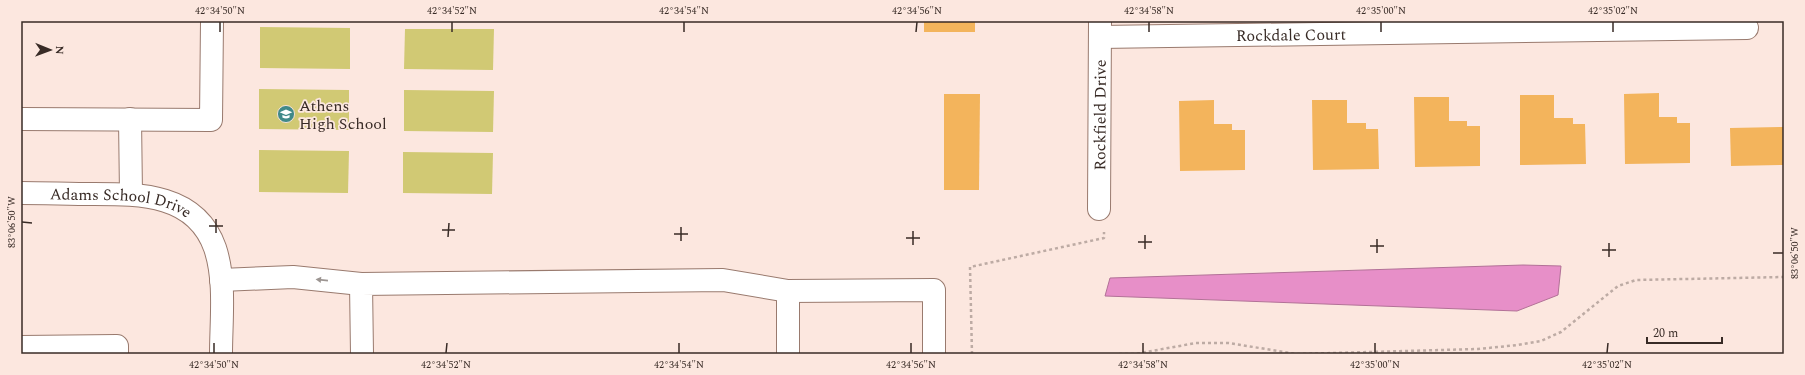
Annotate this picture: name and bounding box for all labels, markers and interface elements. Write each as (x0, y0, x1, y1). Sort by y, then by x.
text: 42°34'50"N (195, 3, 245, 19)
text: 42°34'52"N (427, 3, 477, 19)
text: 42°34'54"N (659, 3, 709, 19)
text: 42°34'56"N (892, 3, 942, 19)
text: 42°34'58"N (1124, 3, 1174, 19)
text: 42°35'00"N (1356, 3, 1406, 19)
text: 42°35'02"N (1588, 3, 1638, 19)
street label: Rockdale Court (1236, 23, 1347, 48)
north arrow (30, 30, 70, 70)
text: N (51, 46, 68, 55)
street label: Rockfield Drive (1088, 59, 1113, 171)
place label: Athens High School (299, 94, 387, 136)
school or university icon: Athens High School (276, 104, 296, 124)
street label: Adams School Drive (50, 182, 197, 224)
text: 83°06'50"W (4, 196, 20, 248)
text: 83°06'50"W (1787, 227, 1803, 279)
one-way arrow (316, 277, 328, 283)
scale bar (1647, 319, 1722, 345)
text: 20 m (1653, 324, 1678, 343)
text: 42°34'50"N (189, 357, 239, 373)
text: 42°34'52"N (421, 357, 471, 373)
text: 42°34'54"N (654, 357, 704, 373)
text: 42°34'56"N (886, 357, 936, 373)
text: 42°34'58"N (1118, 357, 1168, 373)
text: 42°35'00"N (1350, 357, 1400, 373)
text: 42°35'02"N (1582, 357, 1632, 373)

